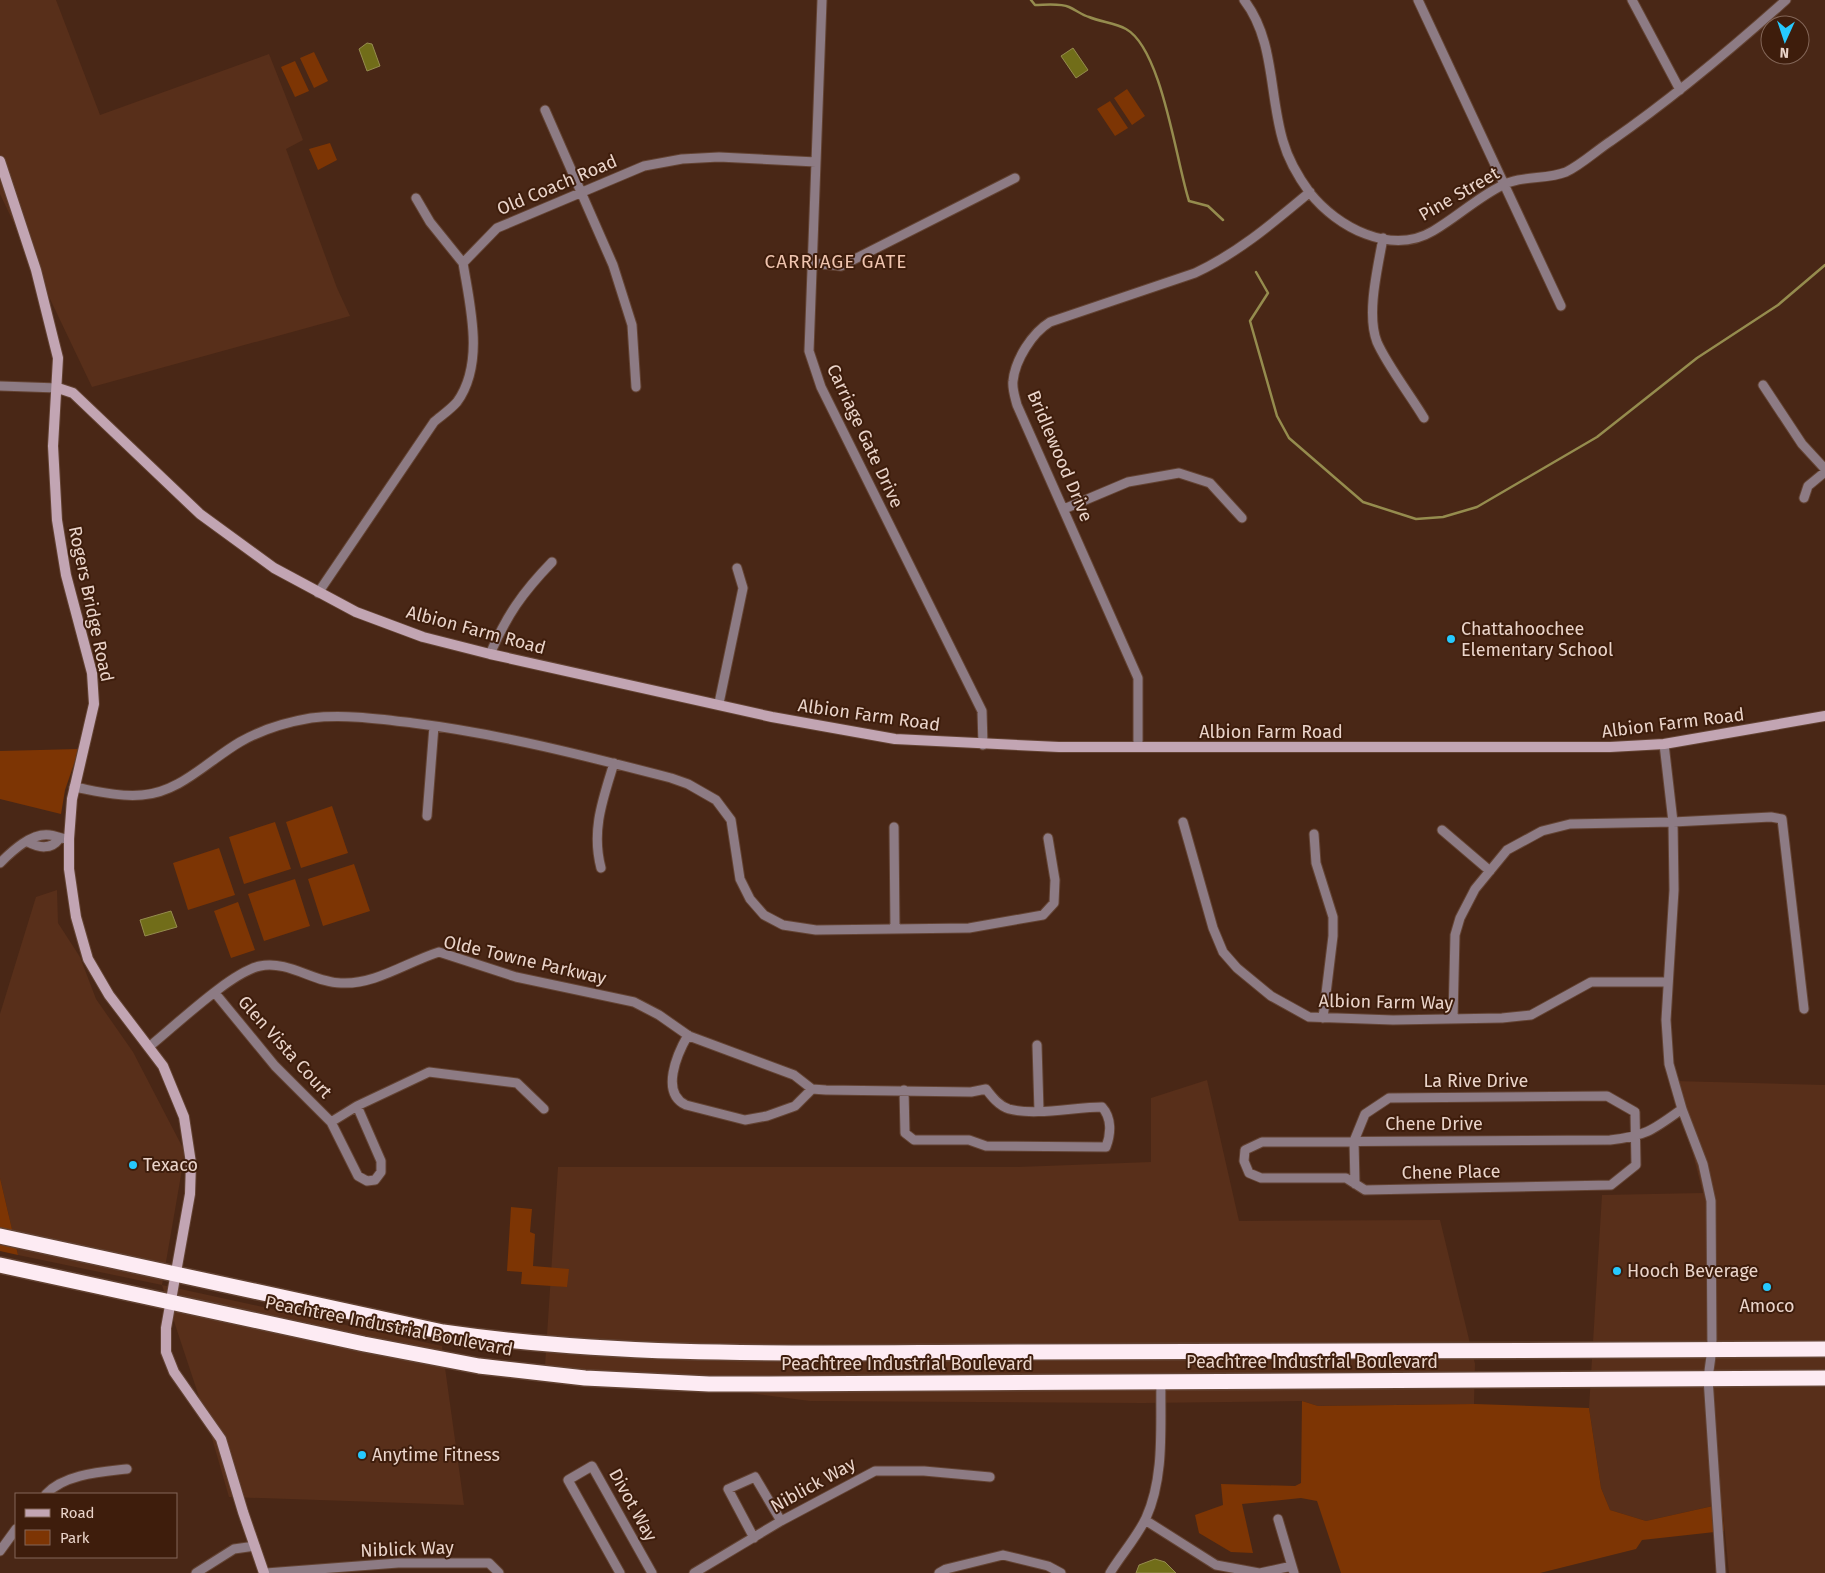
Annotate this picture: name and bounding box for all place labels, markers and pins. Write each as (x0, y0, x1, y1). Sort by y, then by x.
place label: Chattahoochee Elementary School (1461, 618, 1613, 661)
marker: Chattahoochee Elementary School (1445, 633, 1457, 645)
place label: Texaco (143, 1154, 198, 1176)
marker: Texaco (127, 1159, 139, 1171)
place label: Hooch Beverage (1627, 1260, 1758, 1282)
marker: Hooch Beverage (1611, 1265, 1623, 1277)
marker: Amoco (1761, 1281, 1773, 1293)
place label: Amoco (1739, 1295, 1795, 1317)
place label: Anytime Fitness (372, 1444, 500, 1466)
marker: Anytime Fitness (356, 1449, 368, 1461)

